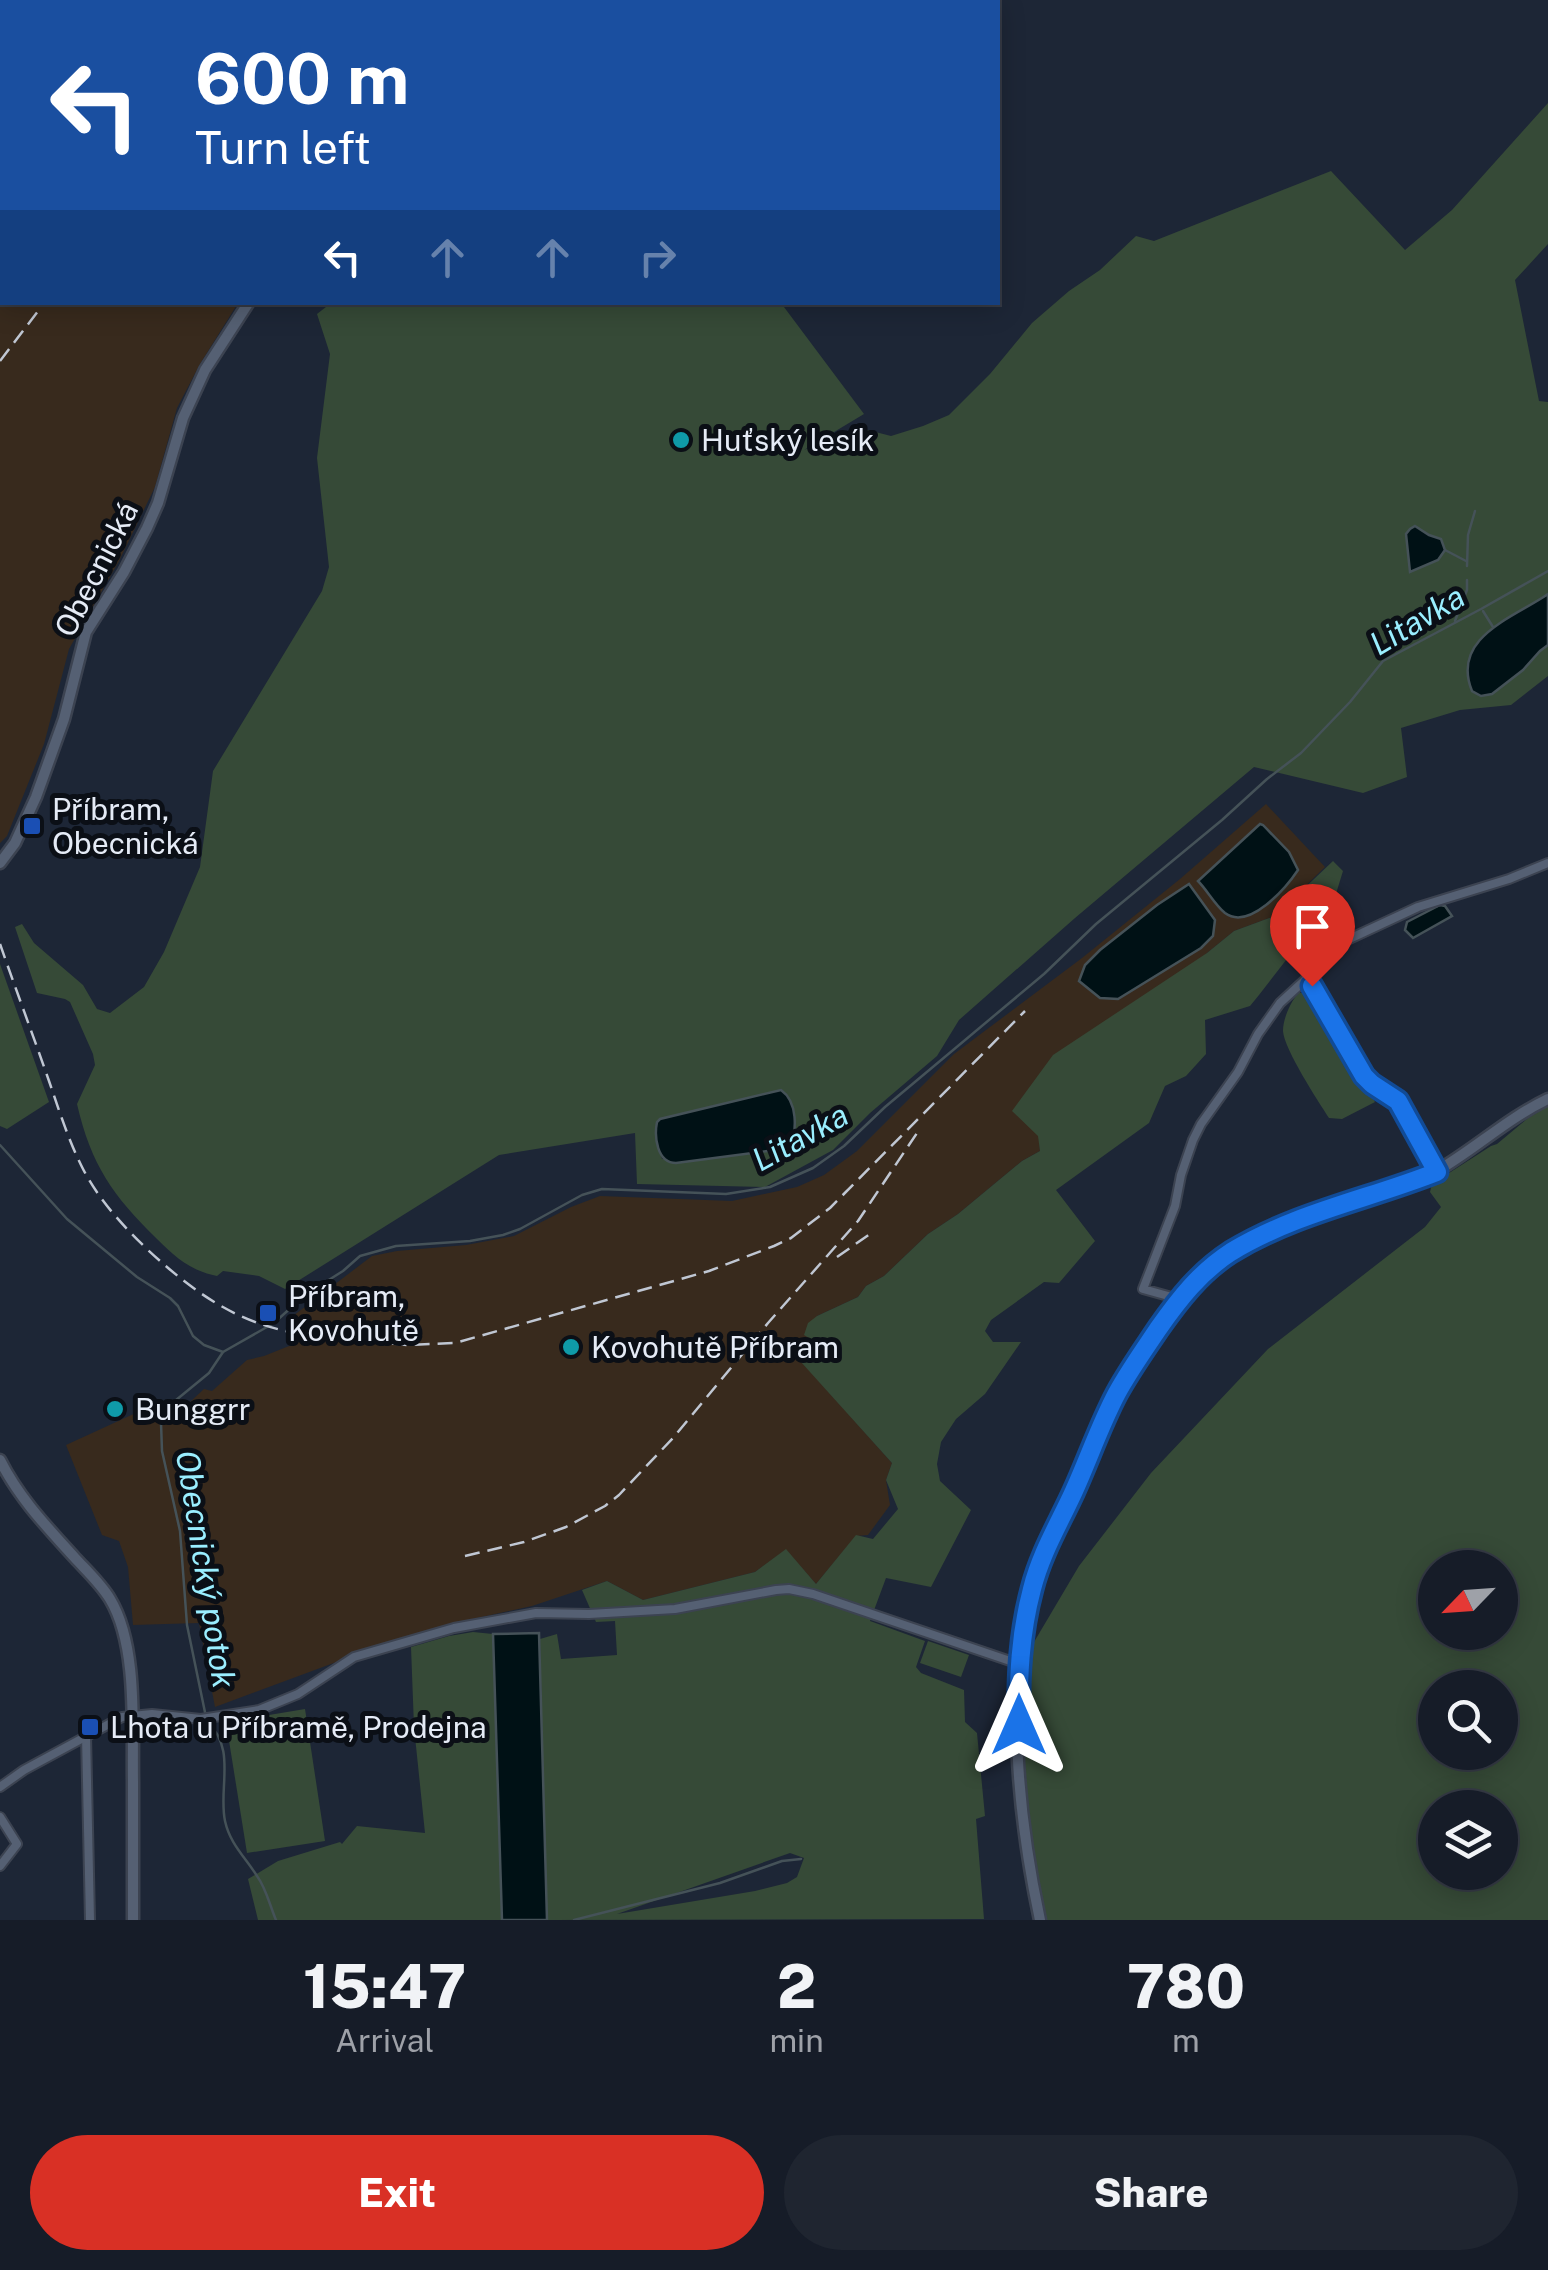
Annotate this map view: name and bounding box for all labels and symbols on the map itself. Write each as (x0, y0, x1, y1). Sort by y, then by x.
place label: Huťský lesík (701, 422, 874, 458)
marker: Huťský lesík (670, 429, 692, 451)
street label: Obecnická (47, 495, 145, 643)
water label: Litavka (1363, 577, 1471, 663)
place label: Příbram, Obecnická (52, 791, 199, 861)
marker: Příbram, Obecnická (21, 815, 43, 837)
pin (1270, 884, 1355, 987)
water label: Litavka (746, 1096, 854, 1178)
place label: Příbram, Kovohutě (288, 1278, 419, 1348)
marker: Příbram, Kovohutě (257, 1302, 279, 1324)
place label: Kovohutě Příbram (591, 1329, 839, 1365)
marker: Kovohutě Příbram (560, 1336, 582, 1358)
place label: Bunggrr (135, 1391, 250, 1427)
marker: Bunggrr (104, 1398, 126, 1420)
water label: Obecnický potok (169, 1447, 243, 1691)
north arrow (1418, 1550, 1518, 1650)
position arrow (967, 1673, 1071, 1777)
place label: Lhota u Příbramě, Prodejna (110, 1709, 487, 1745)
marker: Lhota u Příbramě, Prodejna (79, 1716, 101, 1738)

